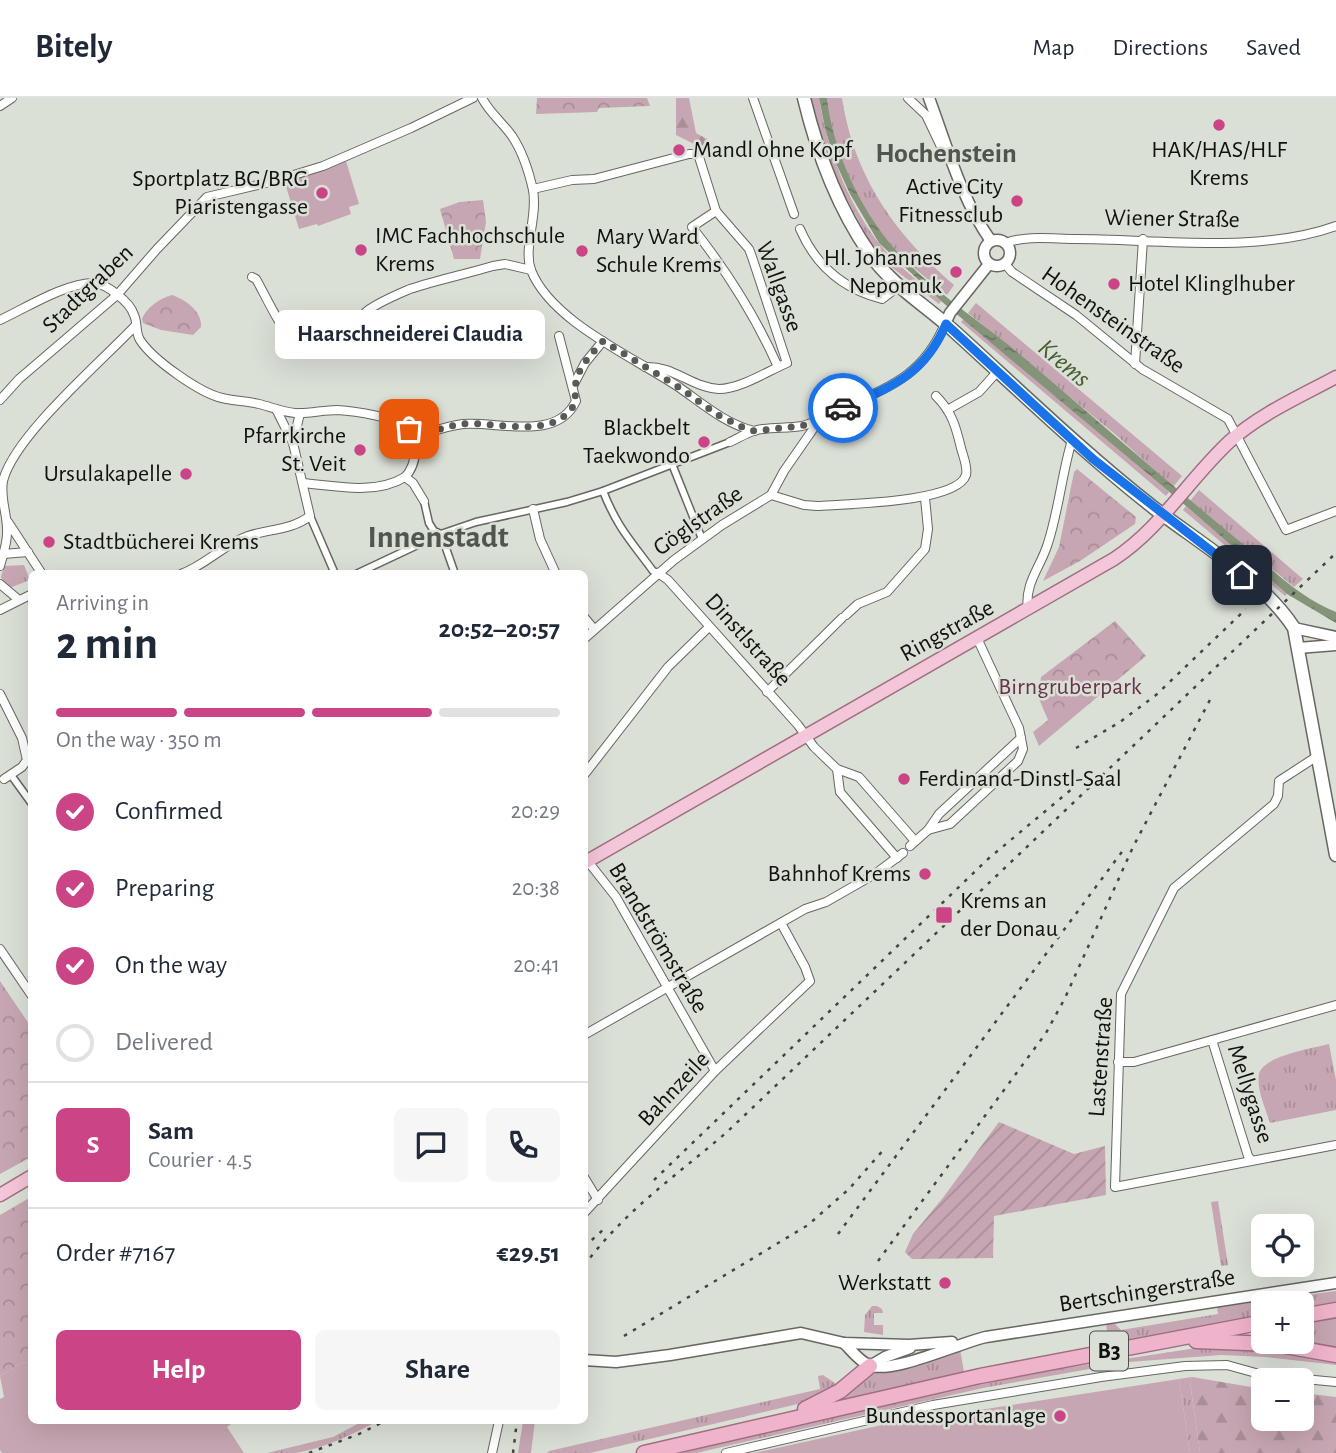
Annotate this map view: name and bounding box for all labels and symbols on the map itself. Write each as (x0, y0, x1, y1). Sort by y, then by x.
marker: HAK/HAS/HLF Krems (1211, 117, 1227, 133)
place label: Mandl ohne Kopf (693, 138, 854, 162)
place label: HAK/HAS/HLF Krems (1151, 138, 1287, 190)
district label: Hochenstein (875, 140, 1017, 168)
marker: Mandl ohne Kopf (671, 142, 687, 158)
place label: Sportplatz BG/BRG Piaristengasse (132, 167, 308, 219)
place label: Active City Fitnessclub (898, 175, 1003, 227)
marker: Sportplatz BG/BRG Piaristengasse (314, 185, 330, 201)
marker: Active City Fitnessclub (1009, 193, 1025, 209)
street label: Wiener Straße (1104, 206, 1240, 232)
place label: IMC Fachhochschule Krems (375, 224, 565, 276)
place label: Mary Ward Schule Krems (596, 225, 722, 277)
street label: Wallgasse (752, 239, 806, 335)
street label: Stadtgraben (38, 240, 138, 338)
marker: IMC Fachhochschule Krems (353, 242, 369, 258)
marker: Mary Ward Schule Krems (574, 243, 590, 259)
place label: Hl. Johannes Nepomuk (824, 246, 942, 298)
street label: Hohensteinstraße (1037, 262, 1189, 378)
marker: Hl. Johannes Nepomuk (948, 264, 964, 280)
place label: Hotel Klinglhuber (1128, 272, 1295, 296)
marker: Hotel Klinglhuber (1106, 276, 1122, 292)
callout: Haarschneiderei Claudia (274, 310, 544, 359)
water label: Krems (1033, 334, 1095, 392)
courier (808, 373, 878, 443)
pin (379, 399, 439, 459)
place label: Blackbelt Taekwondo (583, 416, 690, 468)
place label: Pfarrkirche St. Veit (243, 424, 346, 476)
marker: Blackbelt Taekwondo (696, 434, 712, 450)
marker: Pfarrkirche St. Veit (352, 442, 368, 458)
place label: Ursulakapelle (44, 462, 172, 486)
marker: Ursulakapelle (178, 466, 194, 482)
street label: Göglstraße (649, 482, 747, 560)
district label: Innenstadt (367, 521, 509, 553)
place label: Stadtbücherei Krems (63, 530, 259, 554)
marker: Stadtbücherei Krems (41, 534, 57, 550)
pin (1212, 545, 1272, 605)
street label: Dinstlstraße (700, 589, 796, 691)
street label: Ringstraße (896, 596, 998, 666)
park label: Birngruberpark (998, 675, 1142, 699)
place label: Ferdinand-Dinstl-Saal (918, 767, 1122, 791)
marker: Ferdinand-Dinstl-Saal (896, 771, 912, 787)
street label: Brandströmstraße (604, 859, 712, 1017)
place label: Bahnhof Krems (768, 862, 911, 886)
marker: Bahnhof Krems (917, 866, 933, 882)
place label: Krems an der Donau (960, 889, 1058, 941)
marker: Krems an der Donau (934, 905, 954, 925)
street label: Lastenstraße (1085, 996, 1117, 1118)
street label: Mellygasse (1223, 1042, 1277, 1146)
street label: Bahnzeile (634, 1047, 714, 1131)
street label: Bertschingerstraße (1057, 1265, 1237, 1317)
place label: Werkstatt (838, 1271, 931, 1295)
marker: Werkstatt (937, 1275, 953, 1291)
road number: B3 (1090, 1332, 1128, 1370)
place label: Bundessportanlage (865, 1404, 1046, 1428)
marker: Bundessportanlage (1052, 1408, 1068, 1424)

